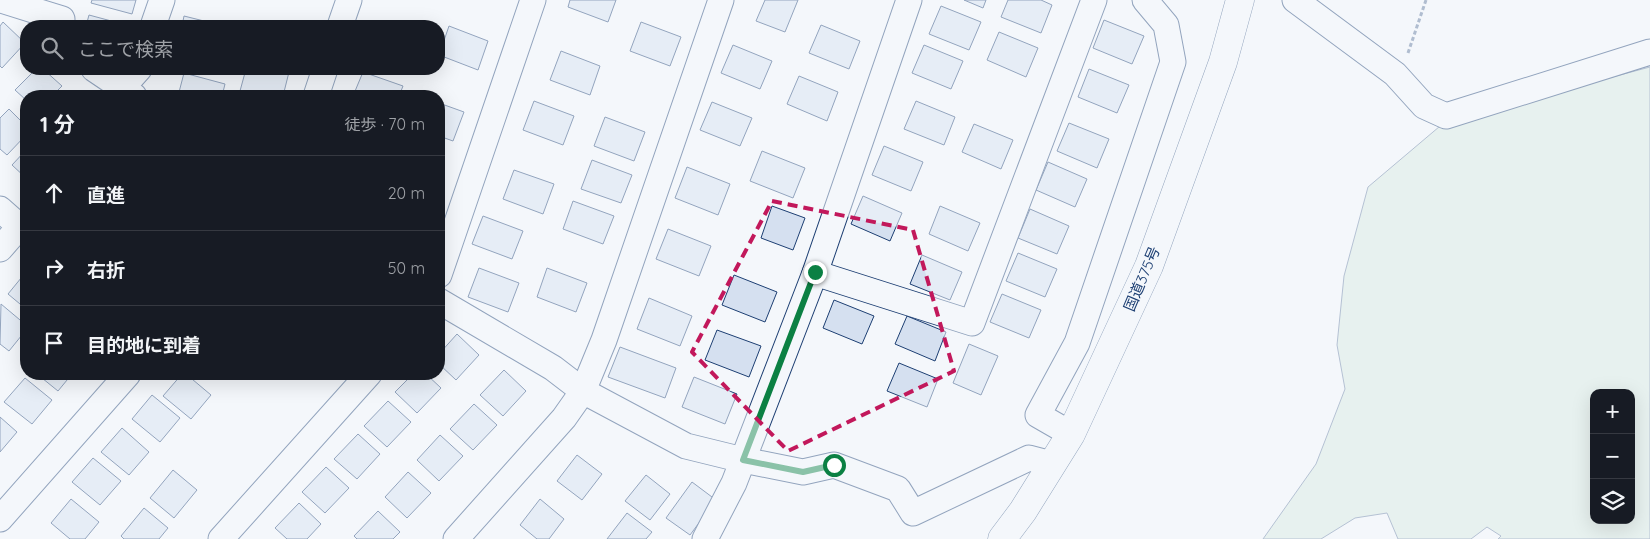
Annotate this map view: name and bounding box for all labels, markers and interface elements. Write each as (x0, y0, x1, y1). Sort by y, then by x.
search box (20, 20, 445, 75)
icon: search (38, 34, 66, 62)
text: ここで検索 (78, 37, 173, 61)
text: 1 分 (40, 111, 75, 137)
text: 徒歩 · 70 m (344, 114, 425, 134)
icon: ahead (40, 179, 68, 207)
text: 直進 (87, 183, 125, 207)
text: 20 m (388, 183, 425, 203)
street label: 国道375号 (1119, 243, 1164, 314)
icon: right (40, 254, 68, 282)
text: 右折 (87, 258, 125, 282)
text: 50 m (388, 258, 425, 278)
route end (804, 261, 827, 284)
icon: arrive (40, 329, 68, 357)
text: 目的地に到着 (87, 333, 201, 357)
map controls (1590, 389, 1635, 524)
button: + (1590, 389, 1635, 434)
button: − (1590, 434, 1635, 479)
route start (823, 454, 846, 477)
button: layers (1590, 479, 1635, 524)

